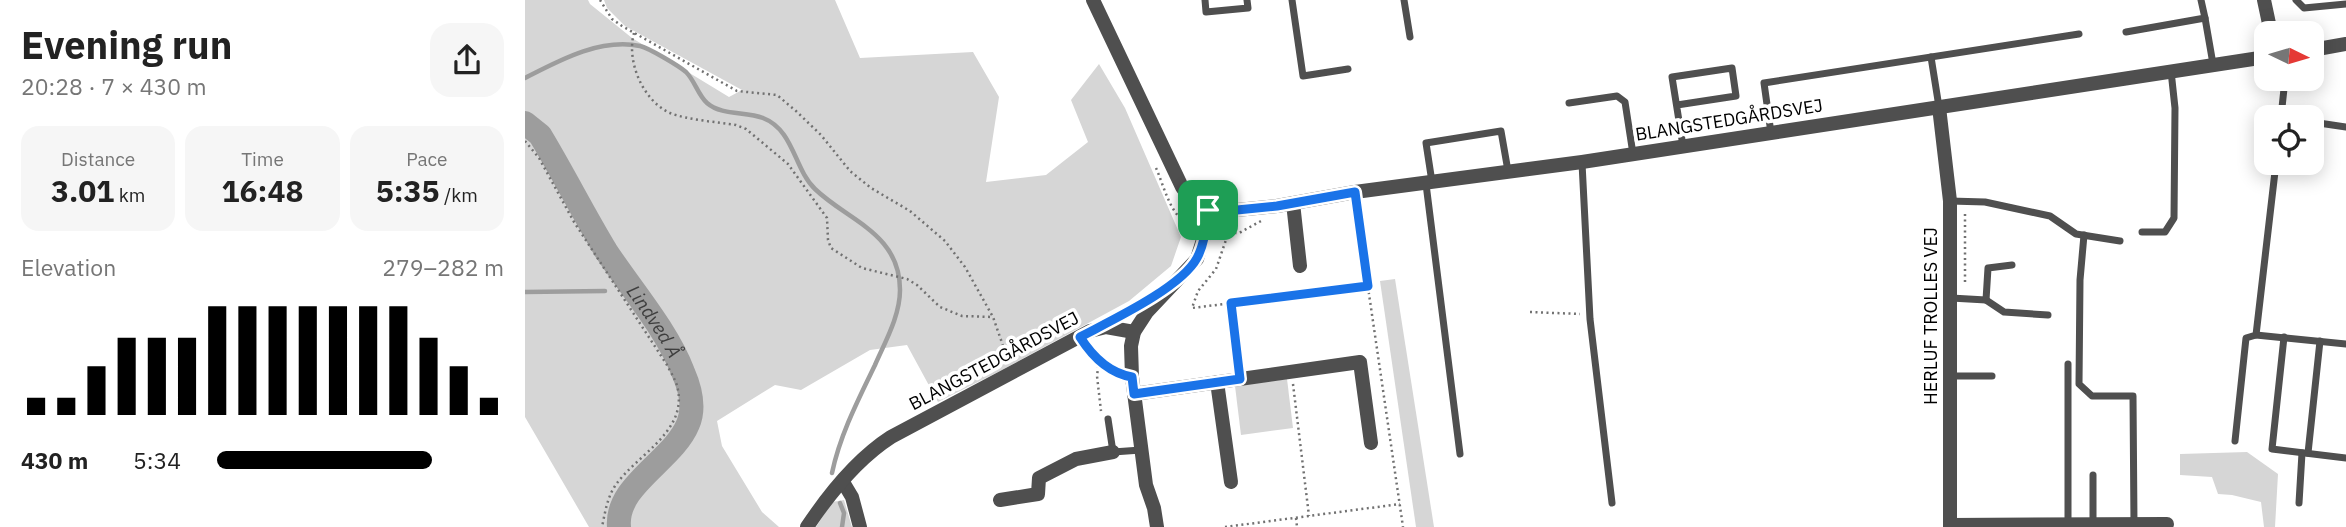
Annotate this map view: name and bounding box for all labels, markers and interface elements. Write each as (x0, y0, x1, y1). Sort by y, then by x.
text: Evening run (21, 20, 232, 69)
north arrow (2254, 21, 2324, 91)
map controls (2254, 21, 2324, 175)
button: share (430, 23, 504, 97)
text: 20:28 · 7 × 430 m (21, 71, 207, 101)
street label: BLANGSTEDGÅRDSVEJ (1633, 92, 1824, 146)
button: locate (2254, 105, 2324, 175)
text: Distance (61, 147, 135, 171)
text: Time (241, 147, 284, 171)
text: Pace (406, 147, 448, 171)
text: 3.01 (51, 171, 114, 210)
text: 16:48 (222, 171, 303, 210)
text: 5:35 (376, 171, 440, 210)
pin (1178, 180, 1238, 240)
text: km (114, 183, 145, 207)
text: /km (440, 183, 478, 207)
icon: arrive (1189, 191, 1227, 229)
street label: HERLUF TROLLES VEJ (1919, 227, 1942, 405)
text: Elevation (21, 252, 116, 282)
text: 279–282 m (382, 252, 504, 282)
water label: Lindved Å (622, 280, 687, 362)
street label: BLANGSTEDGÅRDSVEJ (904, 305, 1083, 415)
text: 430 m (21, 445, 88, 475)
text: 5:34 (133, 445, 181, 475)

